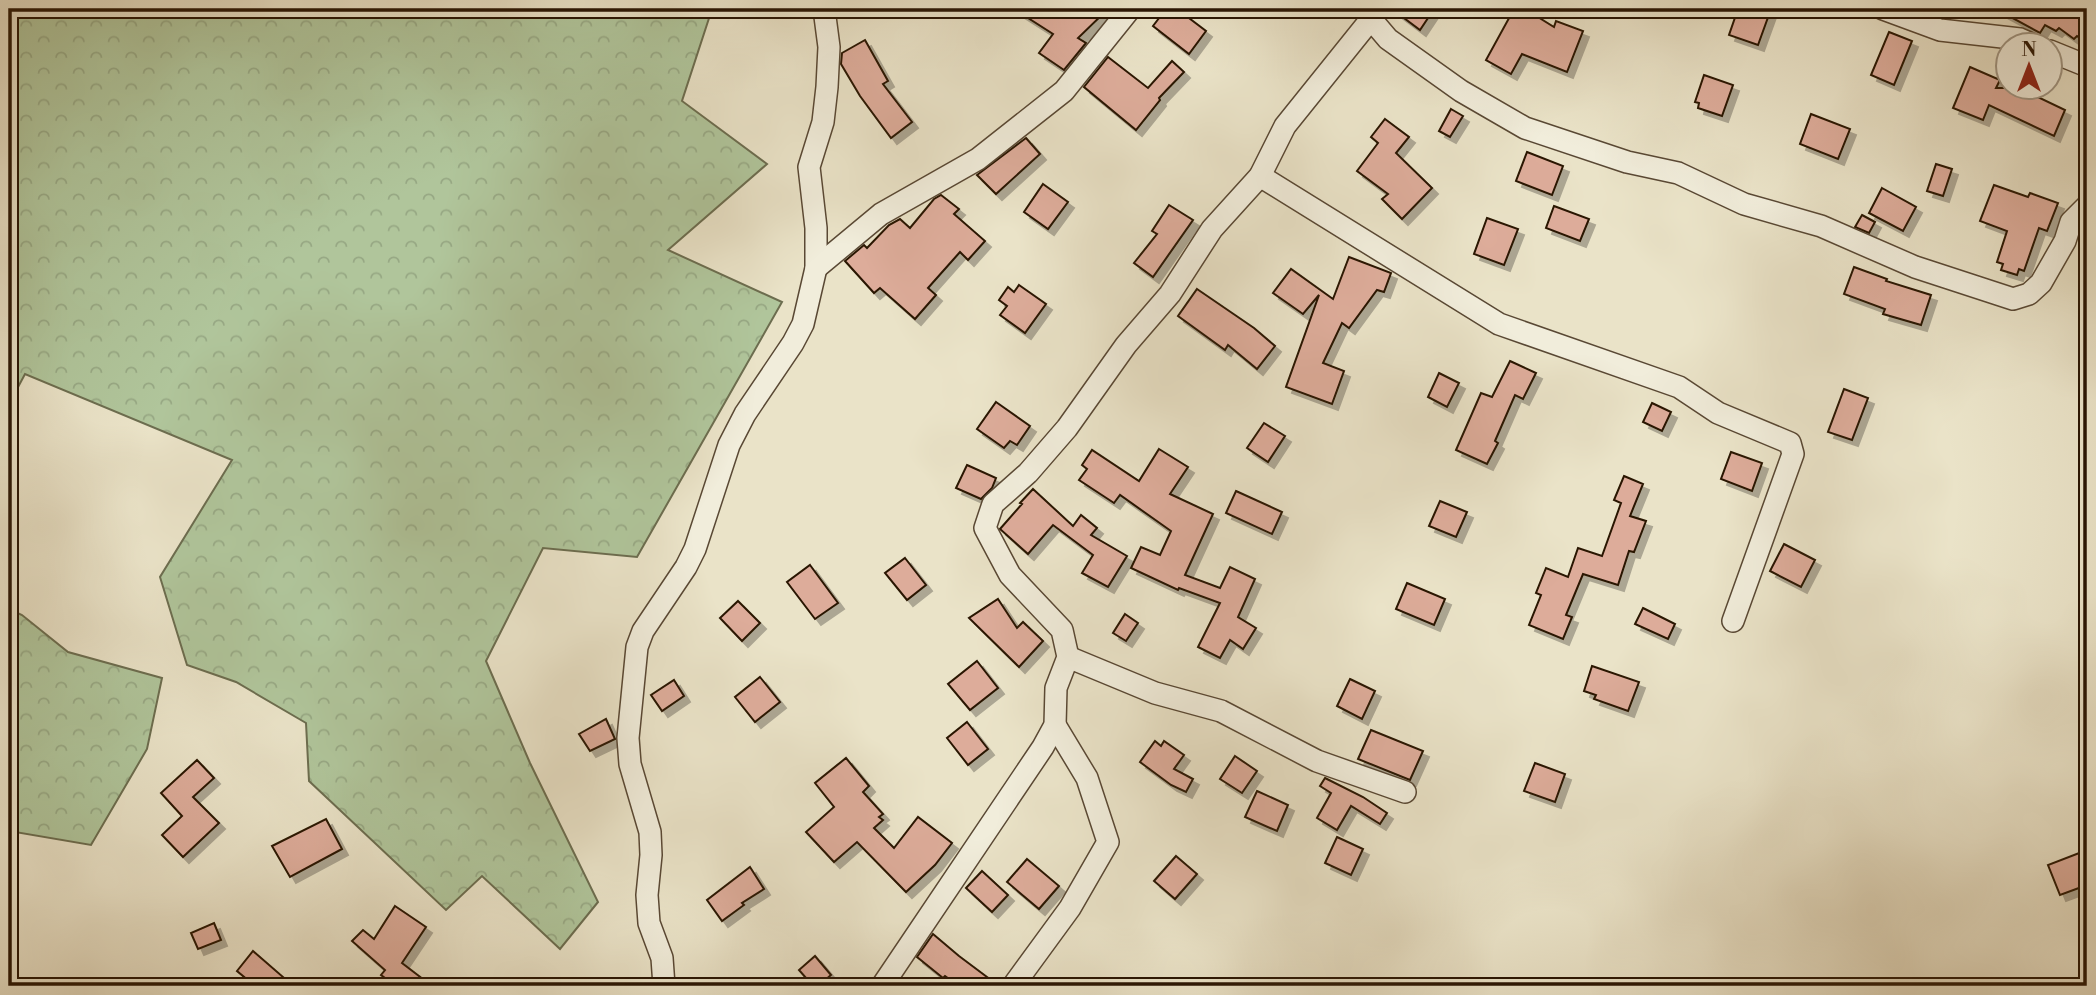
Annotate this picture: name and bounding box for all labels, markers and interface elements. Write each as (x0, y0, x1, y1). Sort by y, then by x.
north arrow (1994, 32, 2064, 102)
text: N (2021, 38, 2037, 62)

